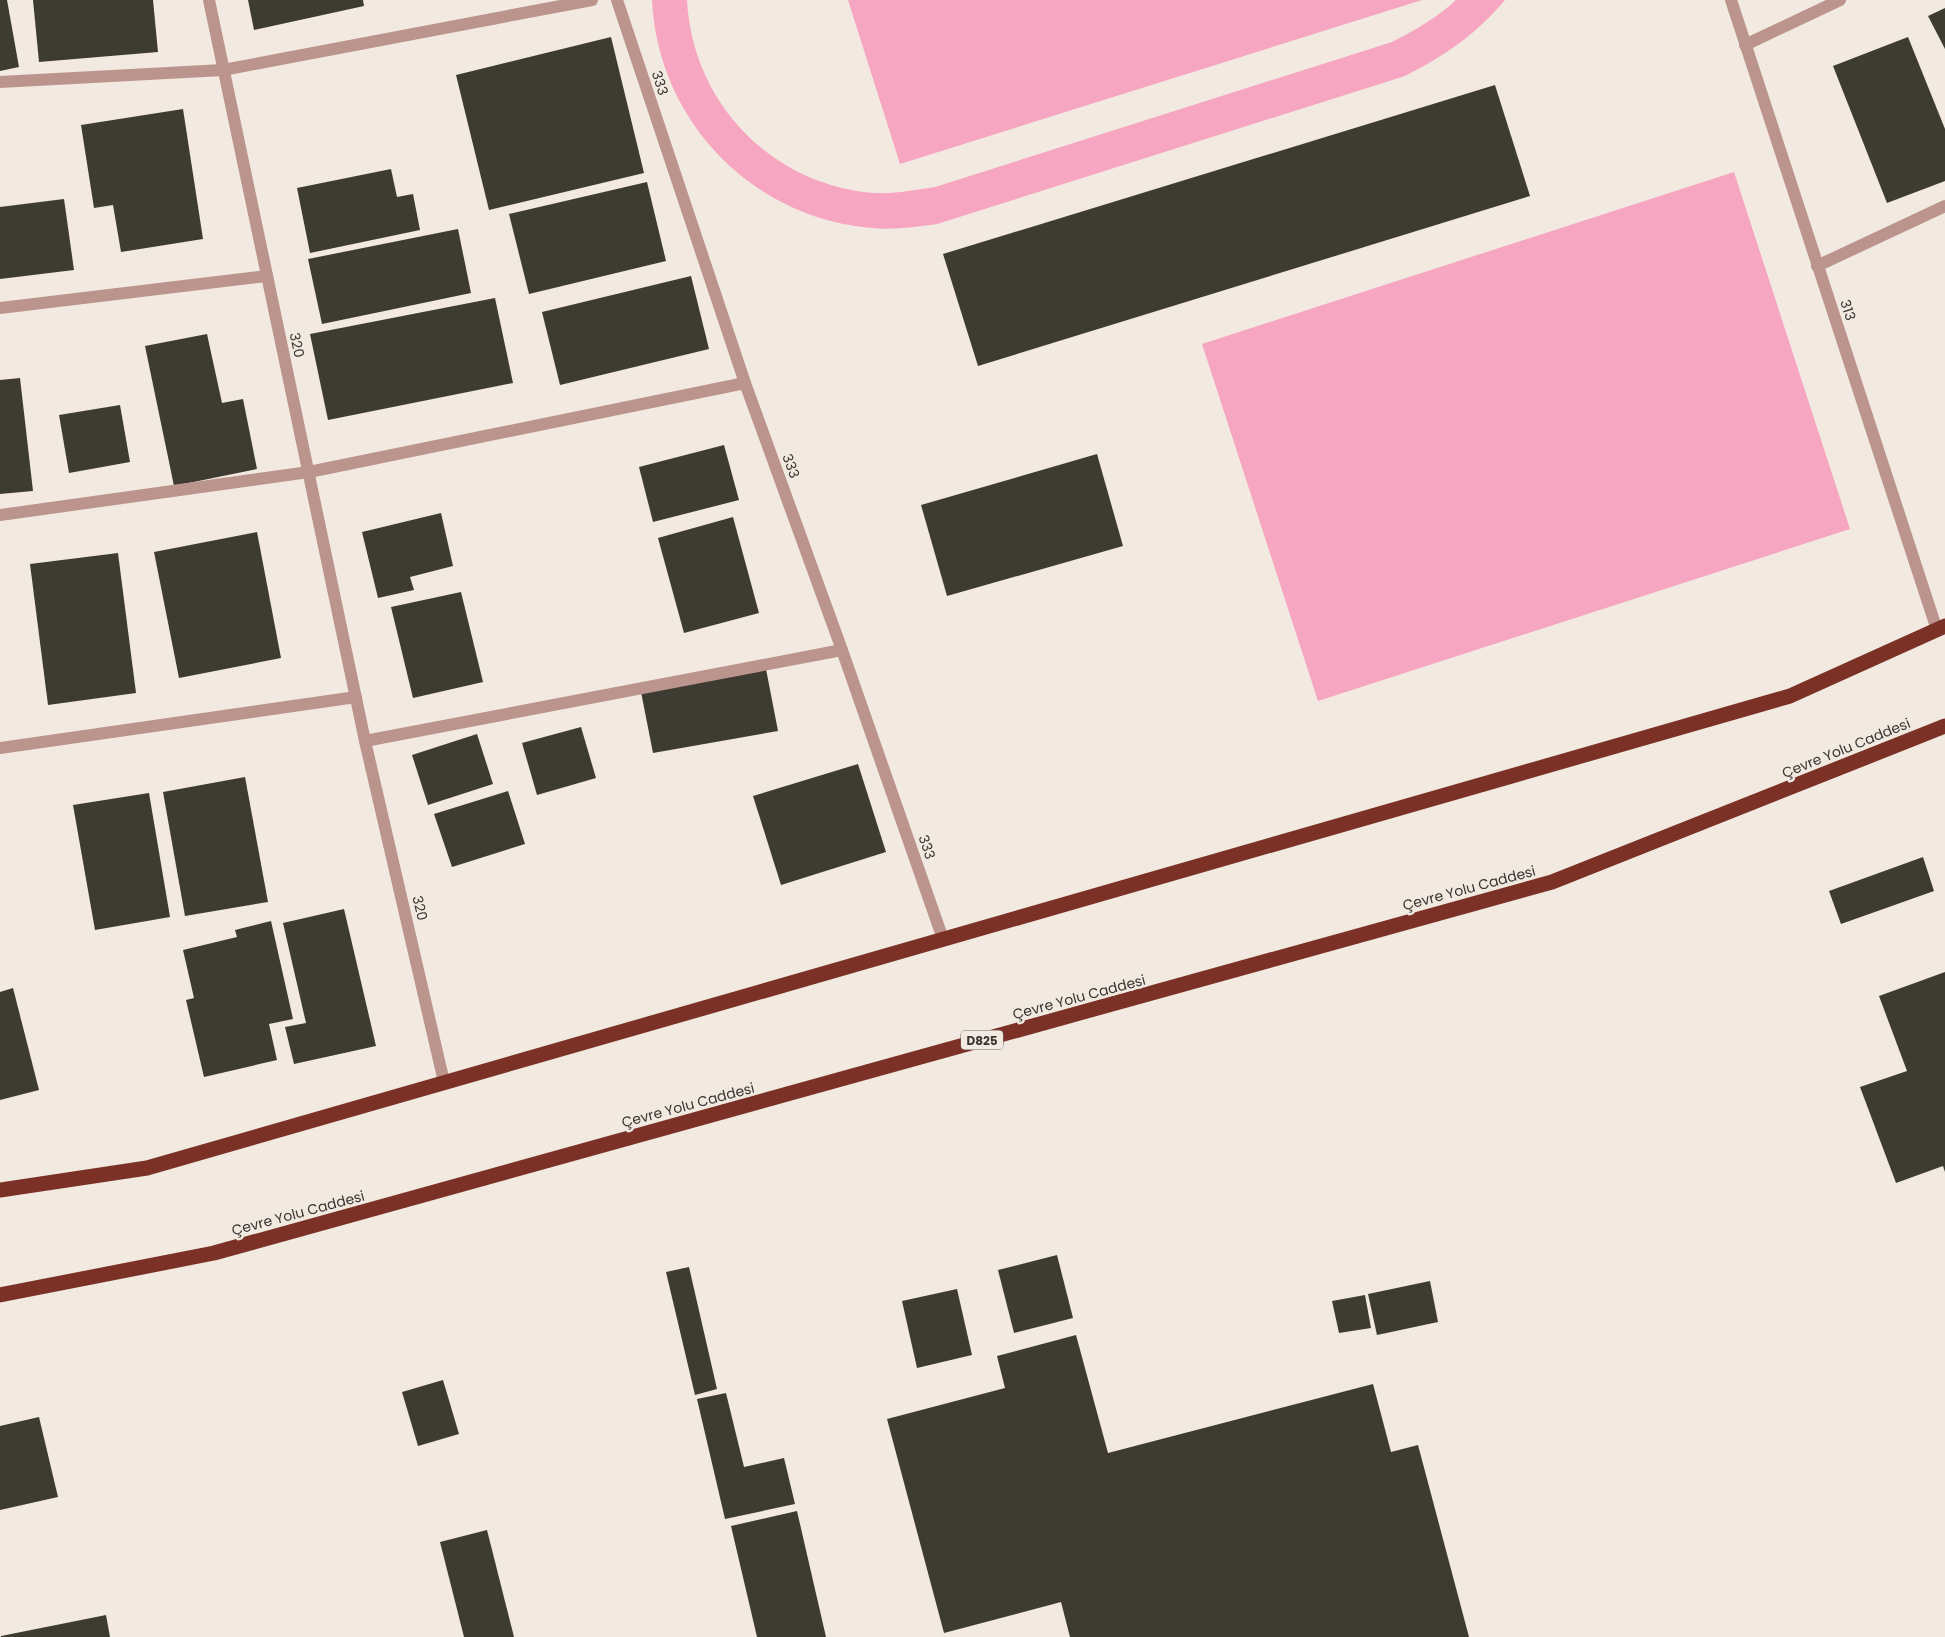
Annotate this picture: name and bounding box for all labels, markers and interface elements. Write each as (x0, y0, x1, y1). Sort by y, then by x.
street label: 333 (647, 68, 673, 98)
street label: 313 (1835, 297, 1861, 323)
street label: 320 (285, 331, 309, 359)
street label: 333 (777, 451, 805, 481)
street label: Çevre Yolu Caddesi (1779, 713, 1913, 783)
street label: 333 (914, 832, 940, 862)
street label: Çevre Yolu Caddesi (1400, 861, 1538, 915)
street label: 320 (407, 894, 433, 922)
street label: Çevre Yolu Caddesi (1010, 970, 1148, 1024)
road number: D825 (961, 1030, 1003, 1050)
street label: Çevre Yolu Caddesi (619, 1078, 757, 1132)
street label: Çevre Yolu Caddesi (229, 1186, 367, 1240)

